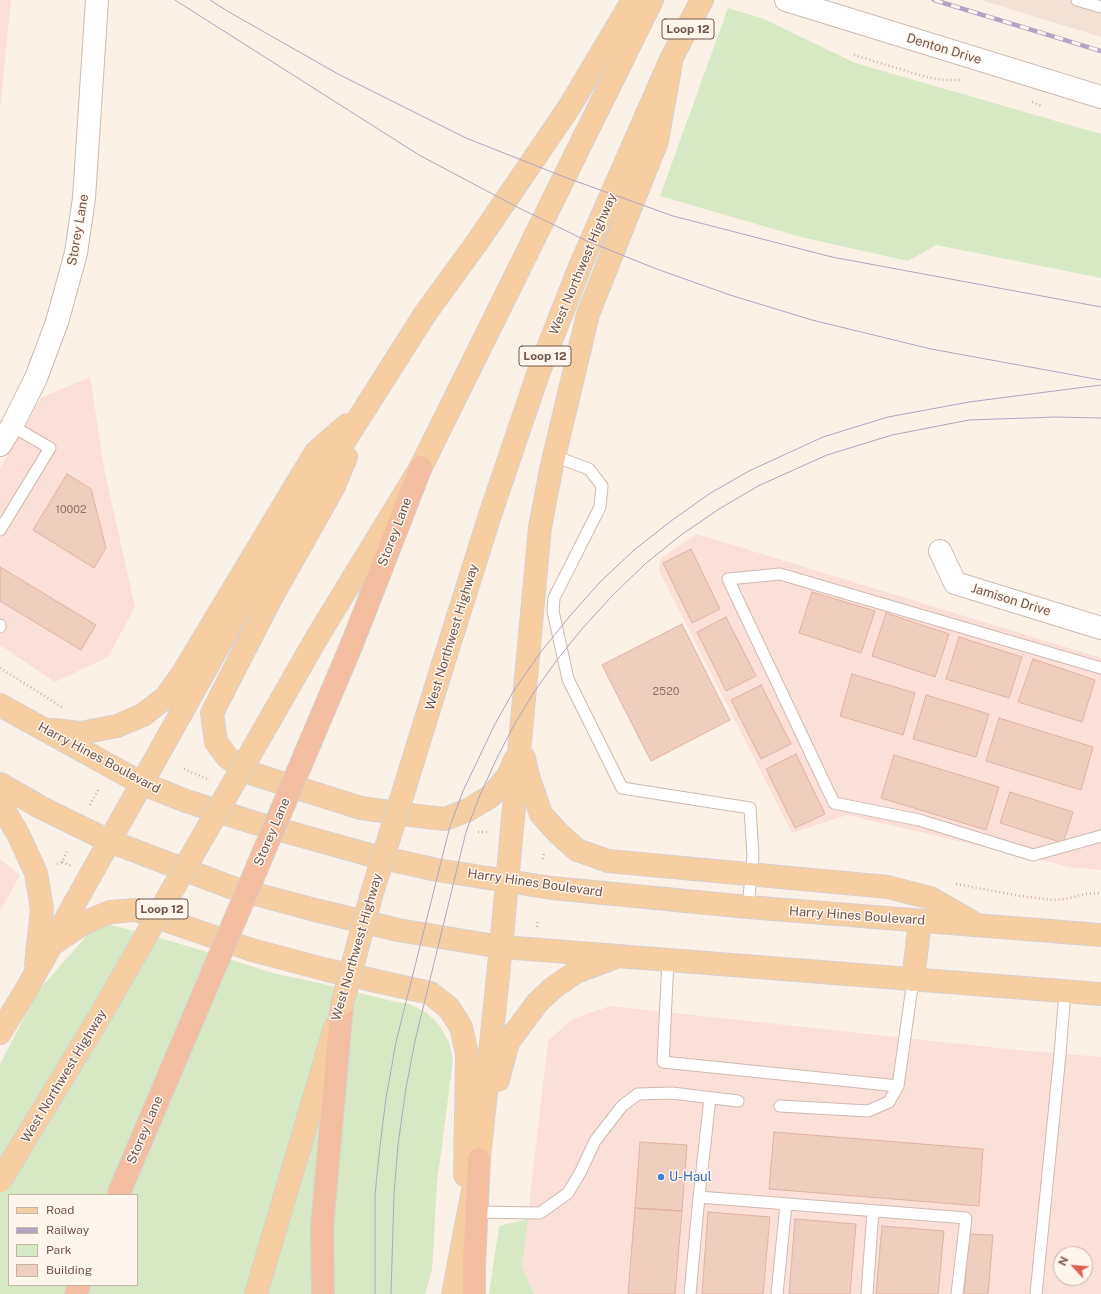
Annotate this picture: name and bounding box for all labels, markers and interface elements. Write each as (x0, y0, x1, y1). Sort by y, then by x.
road number: Loop 12 (662, 19, 714, 39)
street label: Denton Drive (905, 30, 983, 68)
street label: West Northwest Highway (546, 191, 620, 337)
street label: Storey Lane (64, 193, 92, 267)
road number: Loop 12 (519, 346, 571, 366)
street label: Storey Lane (375, 495, 415, 569)
house number: 10002 (55, 503, 87, 517)
street label: West Northwest Highway (422, 562, 482, 712)
street label: Jamison Drive (969, 580, 1053, 620)
house number: 2520 (653, 685, 679, 699)
street label: Harry Hines Boulevard (35, 719, 163, 797)
street label: Storey Lane (251, 796, 293, 868)
street label: Harry Hines Boulevard (466, 866, 604, 900)
street label: West Northwest Highway (328, 872, 386, 1022)
road number: Loop 12 (136, 899, 188, 919)
street label: Harry Hines Boulevard (788, 903, 926, 929)
street label: West Northwest Highway (18, 1007, 110, 1145)
street label: Storey Lane (124, 1094, 166, 1166)
place label: U-Haul (669, 1169, 712, 1185)
marker: U-Haul (656, 1172, 666, 1182)
legend (8, 1194, 138, 1286)
text: Road (46, 1203, 74, 1217)
text: Railway (46, 1223, 89, 1237)
text: Park (46, 1243, 72, 1257)
north arrow (1053, 1246, 1093, 1286)
text: N (1056, 1255, 1070, 1268)
text: Building (46, 1263, 92, 1277)

